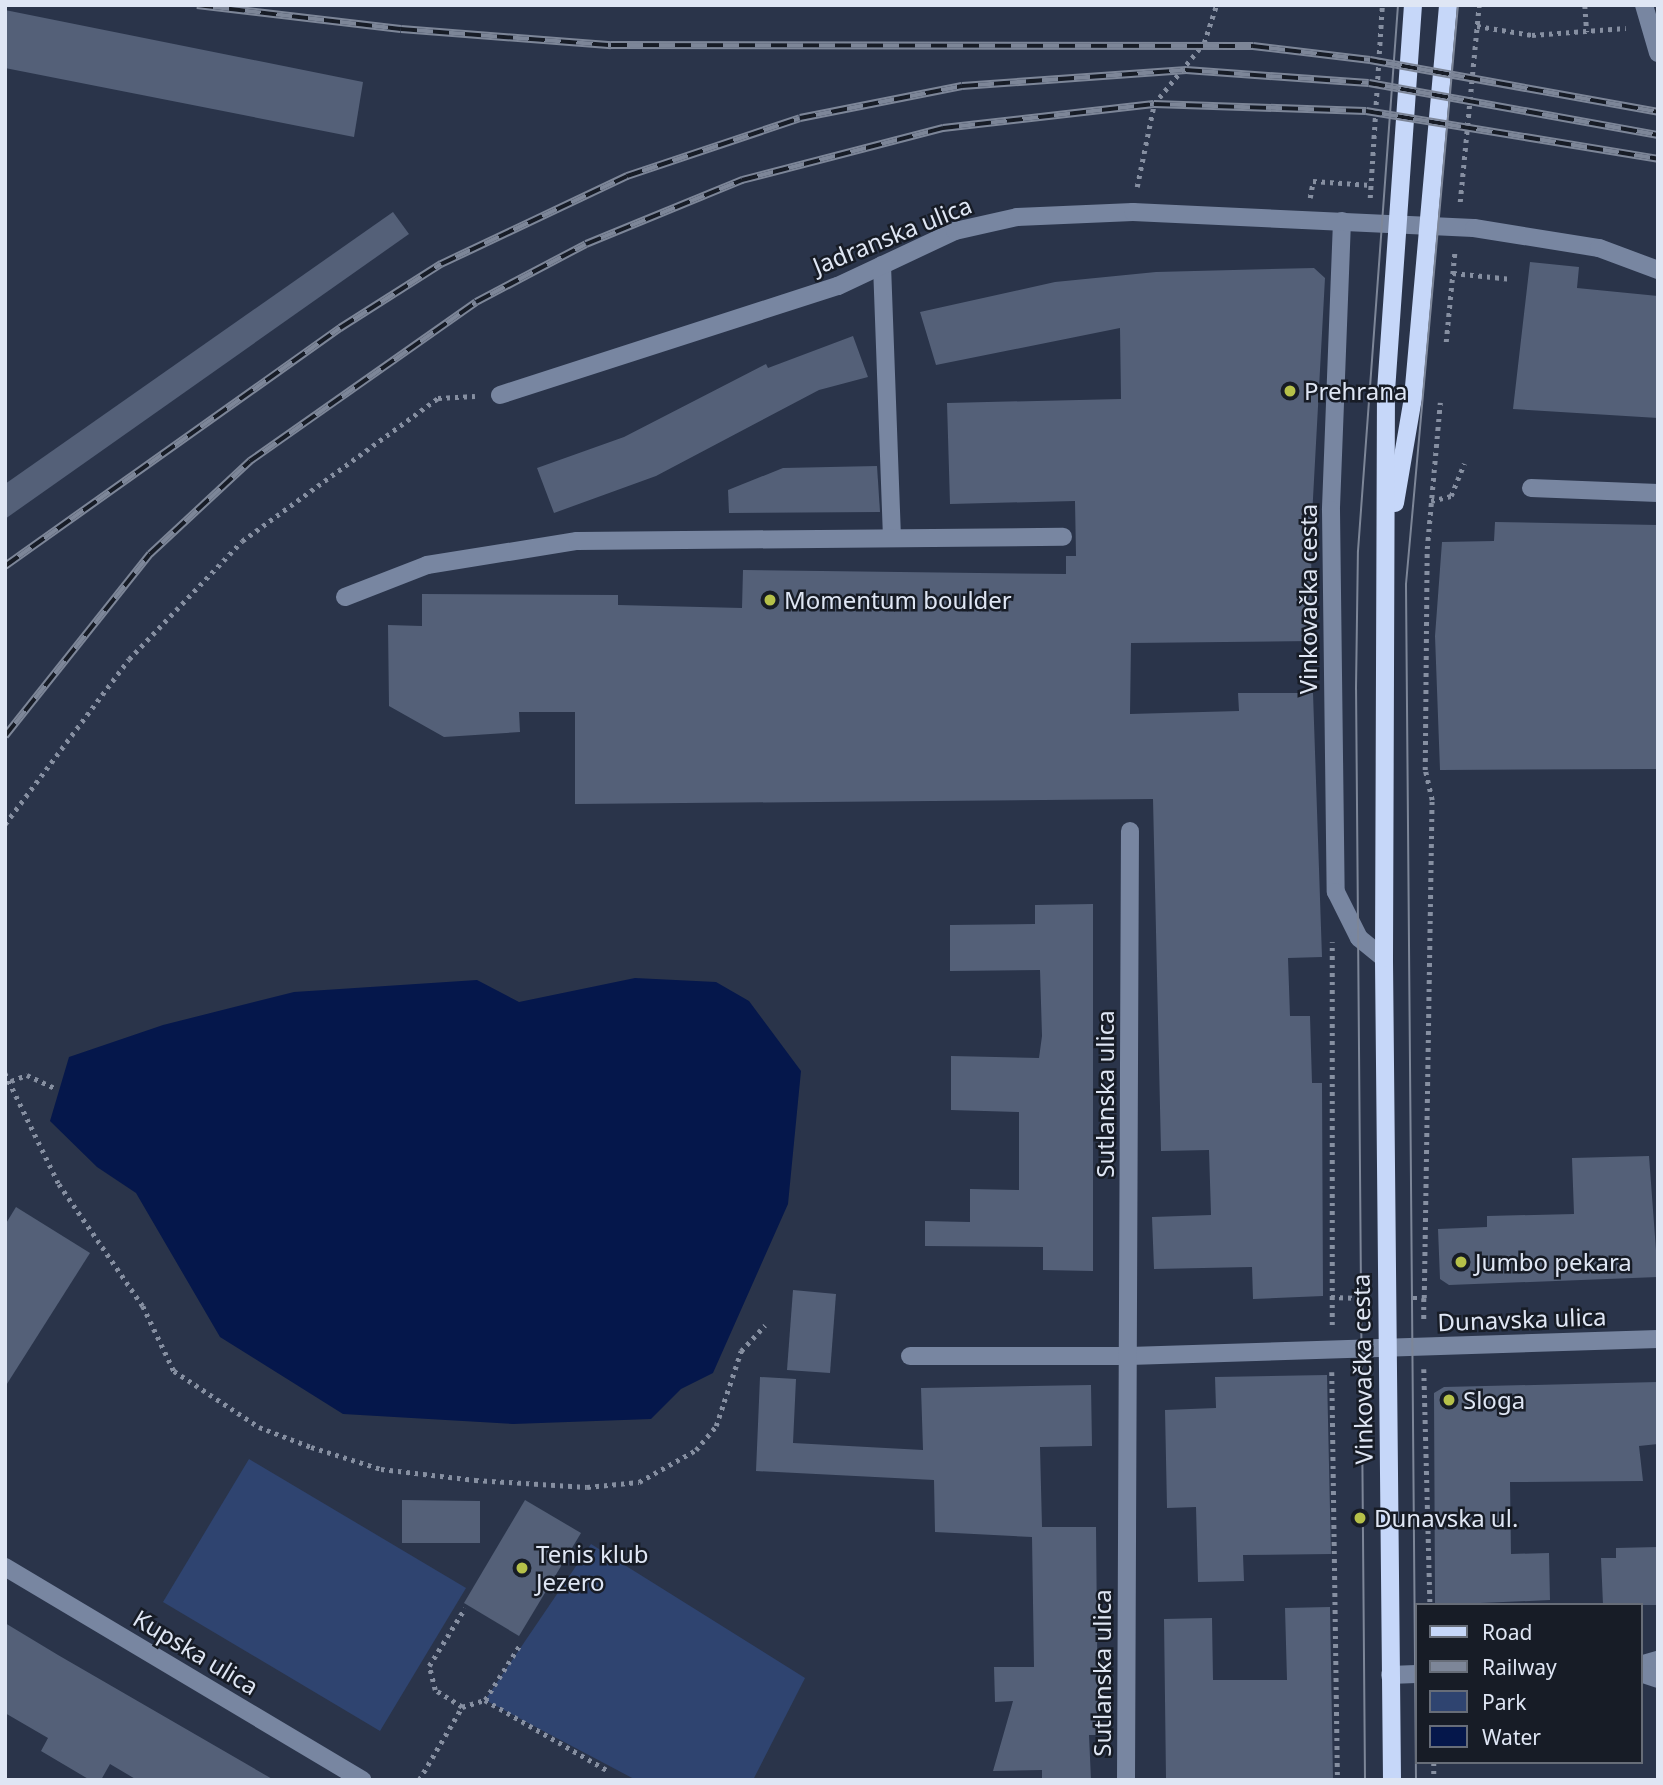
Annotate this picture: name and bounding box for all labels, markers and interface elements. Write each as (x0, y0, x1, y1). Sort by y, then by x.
street label: Jadranska ulica (808, 190, 976, 280)
place label: Prehrana (1304, 377, 1408, 405)
marker: Prehrana (1282, 383, 1298, 399)
street label: Vinkovačka cesta (1294, 504, 1322, 694)
place label: Momentum boulder (784, 586, 1012, 614)
marker: Momentum boulder (762, 592, 778, 608)
street label: Sutlanska ulica (1091, 1010, 1119, 1178)
place label: Jumbo pekara (1475, 1248, 1632, 1276)
marker: Jumbo pekara (1453, 1254, 1469, 1270)
street label: Vinkovačka cesta (1346, 1273, 1378, 1465)
street label: Dunavska ulica (1437, 1302, 1607, 1336)
place label: Sloga (1463, 1386, 1525, 1414)
marker: Sloga (1441, 1392, 1457, 1408)
place label: Dunavska ul. (1374, 1504, 1518, 1532)
marker: Dunavska ul. (1352, 1510, 1368, 1526)
place label: Tenis klub Jezero (536, 1540, 649, 1596)
marker: Tenis klub Jezero (514, 1560, 530, 1576)
street label: Sutlanska ulica (1088, 1589, 1116, 1757)
street label: Kupska ulica (128, 1603, 264, 1701)
legend (1414, 1603, 1642, 1764)
text: Road (1482, 1618, 1532, 1646)
text: Railway (1482, 1653, 1557, 1681)
text: Park (1482, 1688, 1526, 1716)
text: Water (1482, 1723, 1541, 1751)

